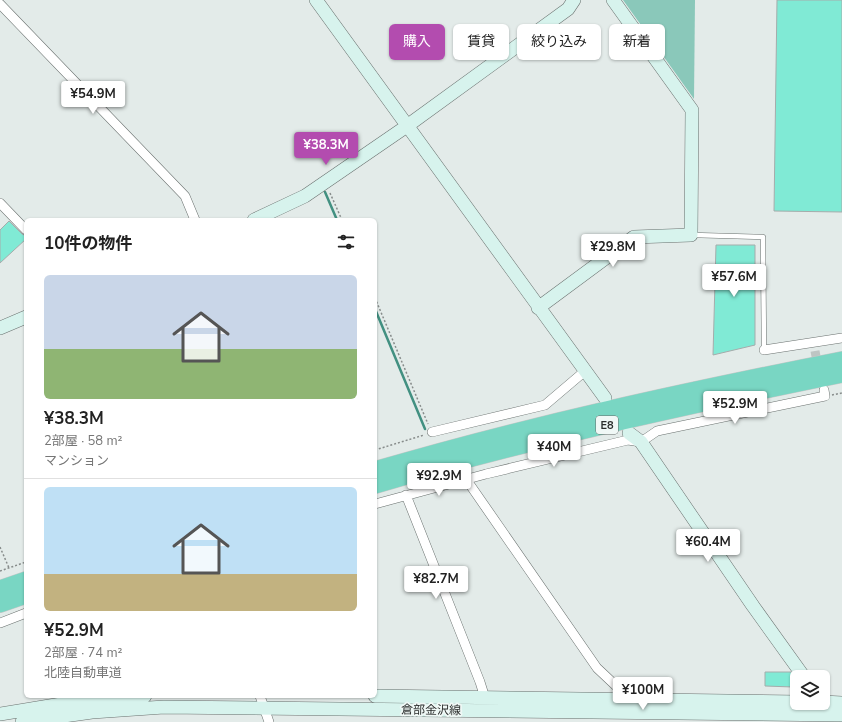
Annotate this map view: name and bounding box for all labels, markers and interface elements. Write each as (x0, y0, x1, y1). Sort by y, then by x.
chip: 購入 (389, 24, 445, 60)
chip: 賃貸 (453, 24, 509, 60)
chip: 絞り込み (517, 24, 601, 60)
chip: 新着 (609, 24, 665, 60)
pin: ¥54.9M (60, 81, 126, 115)
text: ¥54.9M (70, 85, 116, 103)
pin: ¥38.3M (293, 132, 359, 166)
text: ¥38.3M (303, 136, 349, 154)
icon: filters (335, 231, 357, 253)
text: 10件の物件 (44, 232, 132, 255)
pin: ¥29.8M (580, 234, 646, 268)
text: ¥29.8M (590, 238, 636, 256)
pin: ¥57.6M (701, 264, 767, 298)
text: ¥57.6M (711, 268, 757, 286)
icon: home (165, 301, 237, 373)
pin: ¥52.9M (702, 391, 768, 425)
text: ¥52.9M (712, 395, 758, 413)
text: ¥38.3M (44, 407, 104, 430)
road number: E8 (596, 416, 618, 434)
text: 2部屋 · 58 m² (44, 432, 122, 450)
pin: ¥40M (530, 434, 578, 468)
text: ¥40M (537, 438, 571, 456)
text: マンション (44, 452, 109, 470)
pin: ¥92.9M (406, 463, 472, 497)
text: ¥92.9M (416, 467, 462, 485)
icon: home (165, 513, 237, 585)
pin: ¥60.4M (675, 529, 741, 563)
text: ¥60.4M (685, 533, 731, 551)
pin: ¥82.7M (403, 566, 469, 600)
text: ¥82.7M (413, 570, 459, 588)
text: ¥52.9M (44, 619, 104, 642)
text: 2部屋 · 74 m² (44, 644, 122, 662)
text: 北陸自動車道 (44, 664, 122, 682)
map controls (790, 670, 830, 710)
button: layers (790, 670, 830, 710)
pin: ¥100M (615, 677, 671, 711)
text: ¥100M (622, 681, 664, 699)
street label: 倉部金沢線 (401, 701, 461, 719)

